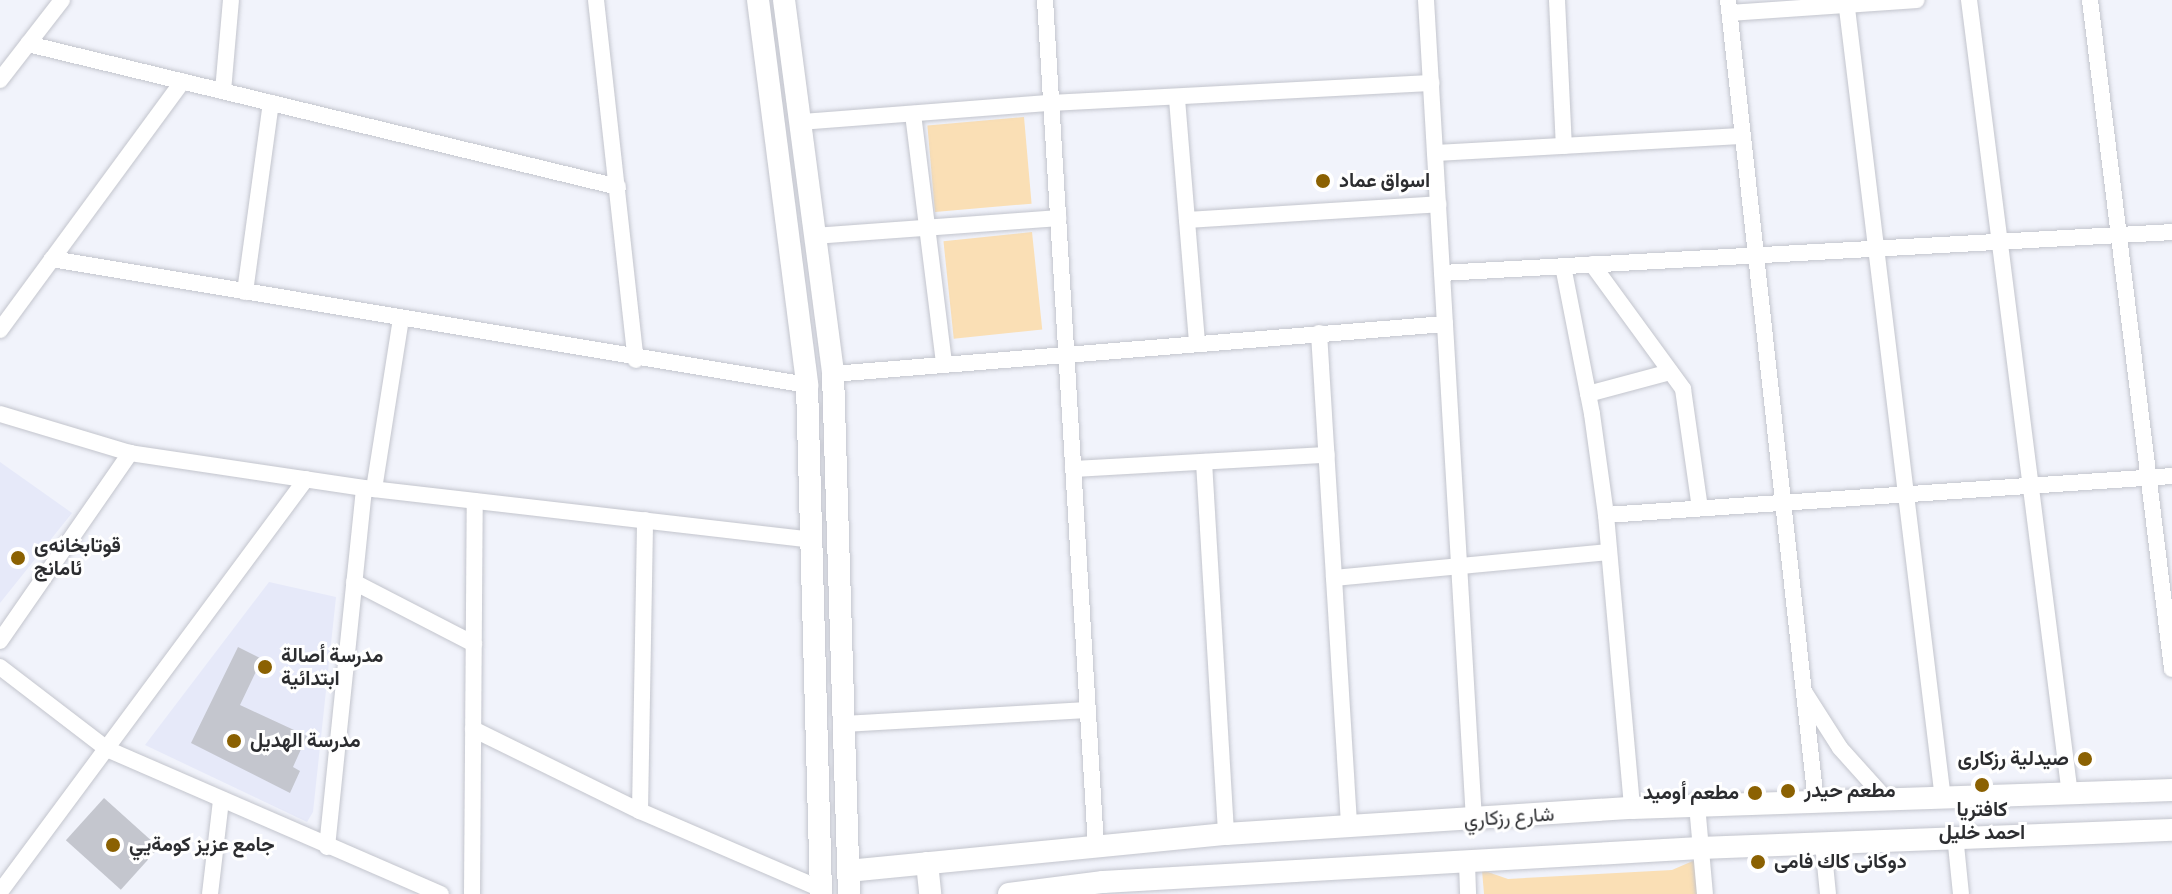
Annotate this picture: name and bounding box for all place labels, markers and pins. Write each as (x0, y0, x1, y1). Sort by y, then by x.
place label: اسواق عماد (1339, 169, 1430, 193)
marker: اسواق عماد (1314, 172, 1332, 190)
place label: قوتابخانەى ئامانج (34, 534, 121, 581)
marker: قوتابخانەى ئامانج (9, 549, 27, 567)
place label: مدرسة أصالة ابتدائية (281, 644, 383, 691)
marker: مدرسة أصالة ابتدائية (256, 658, 274, 676)
place label: مدرسة الهديل (250, 729, 361, 753)
marker: مدرسة الهديل (225, 732, 243, 750)
place label: صيدلية رزكارى (1957, 747, 2069, 771)
marker: صيدلية رزكارى (2076, 750, 2094, 768)
marker: كافتريا احمد خليل (1973, 776, 1991, 794)
place label: مطعم حيدر (1804, 779, 1896, 803)
place label: مطعم أوميد (1643, 781, 1739, 805)
marker: مطعم حيدر (1779, 782, 1797, 800)
marker: مطعم أوميد (1746, 784, 1764, 802)
place label: كافتريا احمد خليل (1939, 798, 2025, 845)
place label: جامع عزيز كومةيي (129, 833, 275, 857)
marker: جامع عزيز كومةيي (104, 836, 122, 854)
place label: دوكانى كاك فامى (1774, 850, 1907, 874)
marker: دوكانى كاك فامى (1749, 853, 1767, 871)

